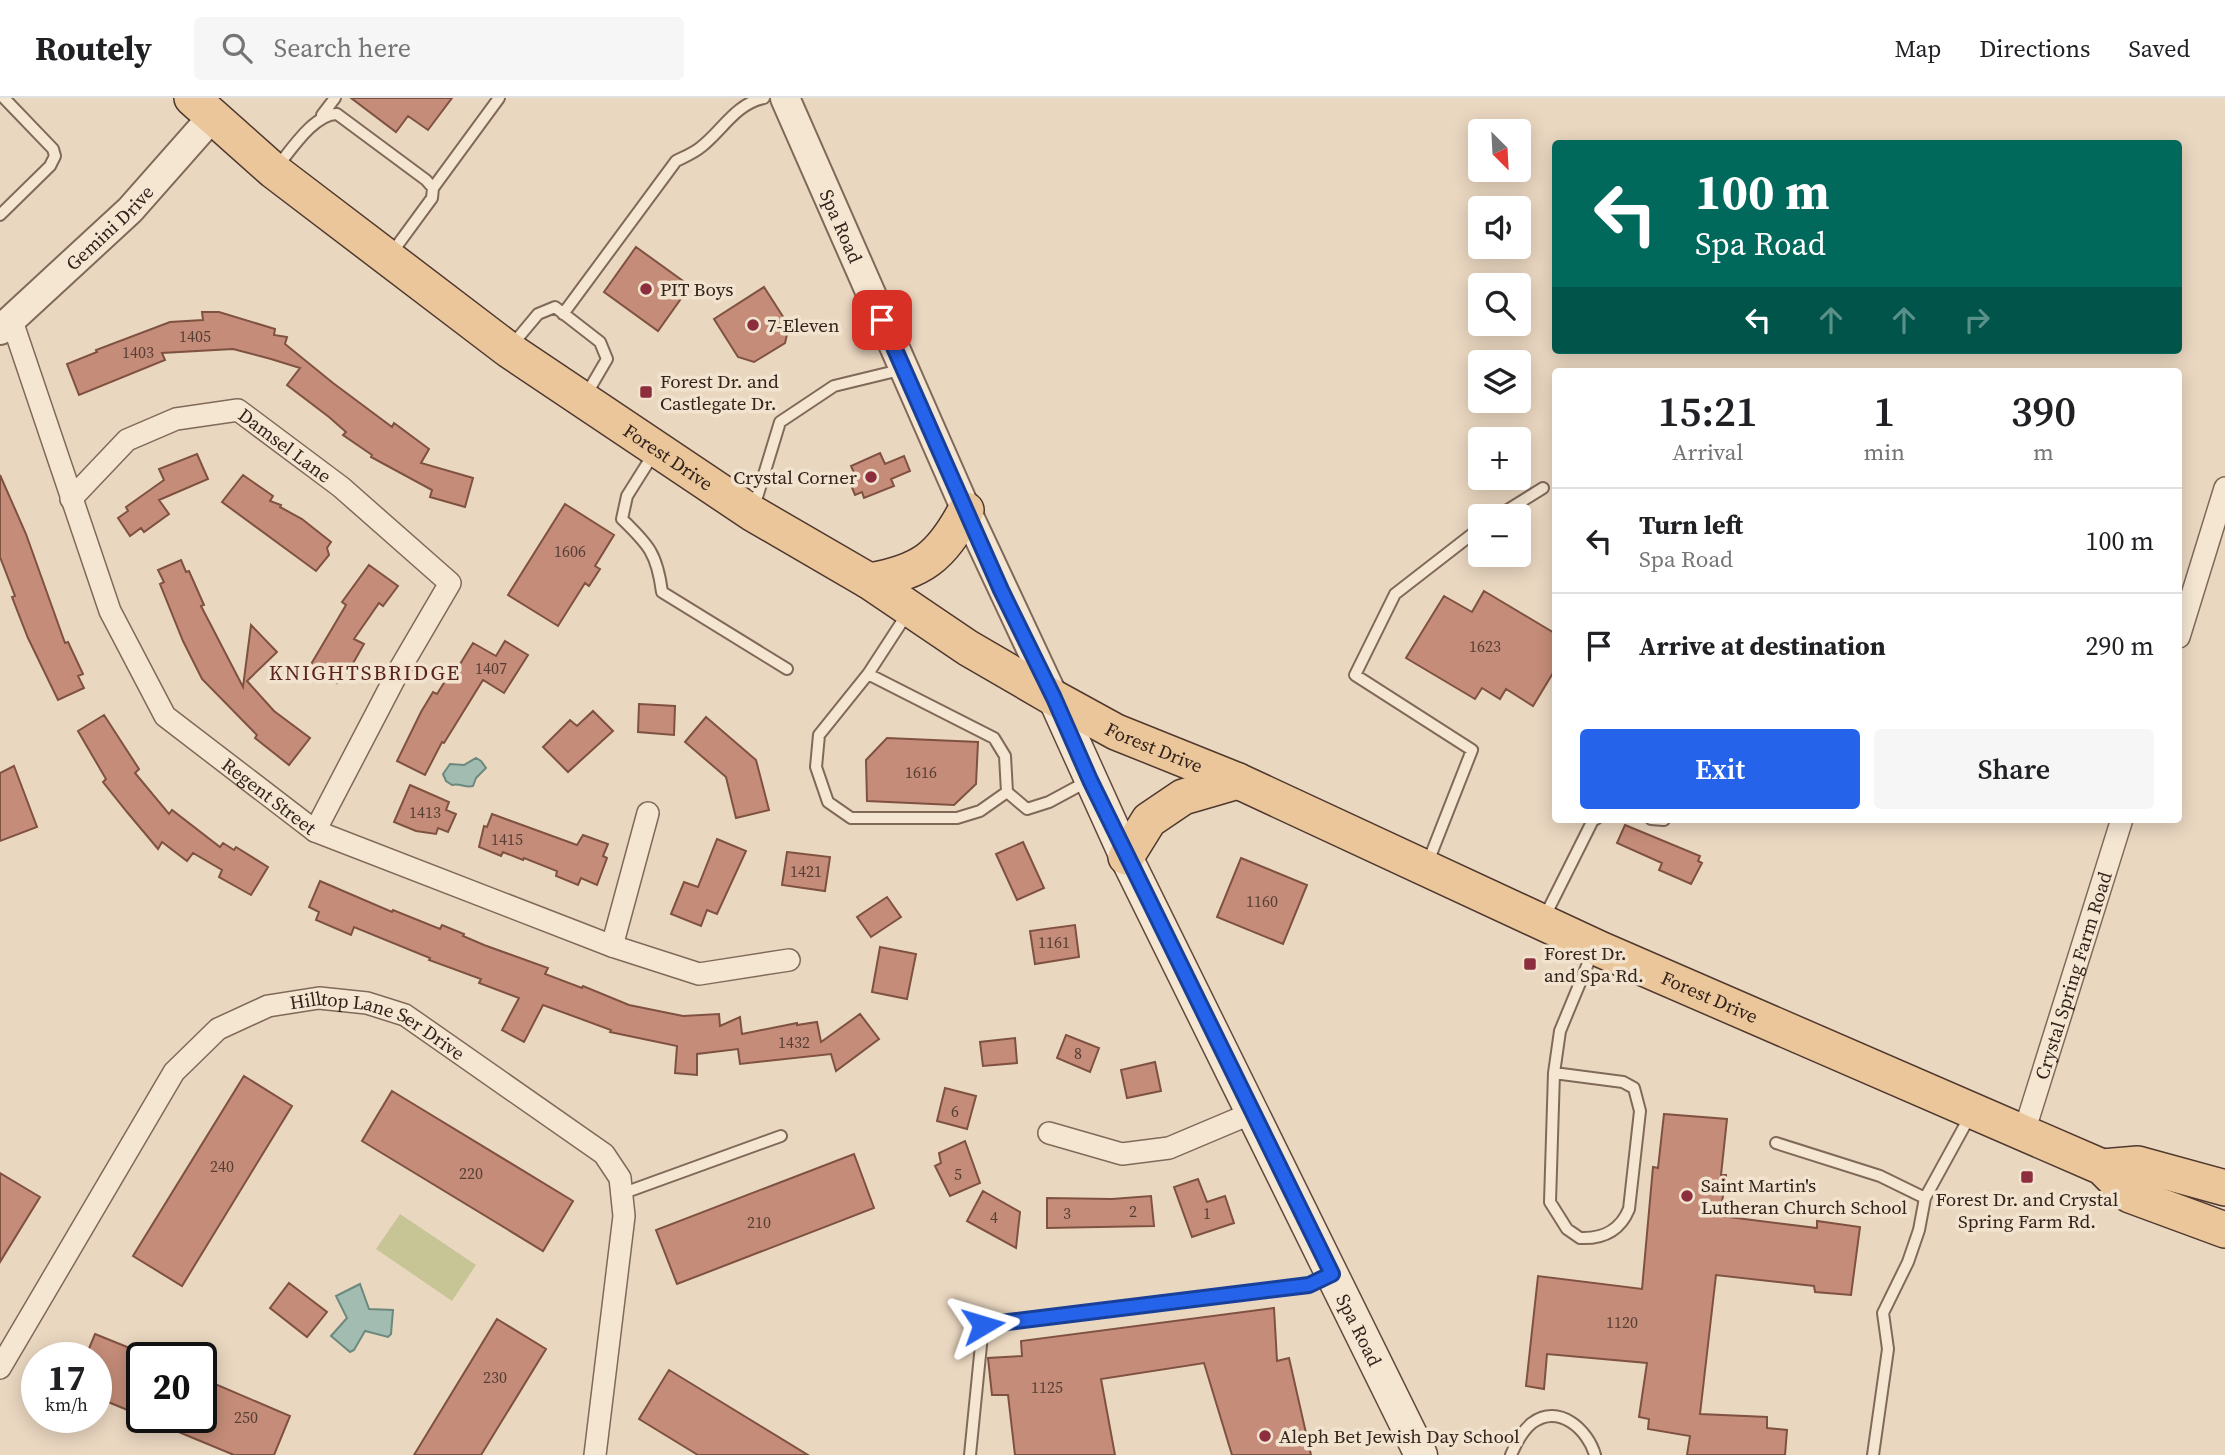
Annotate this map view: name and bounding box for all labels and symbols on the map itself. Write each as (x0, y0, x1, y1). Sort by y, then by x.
north arrow (1468, 119, 1531, 182)
street label: Gemini Drive (60, 179, 159, 276)
street label: Spa Road (814, 185, 869, 267)
place label: PIT Boys (660, 276, 734, 302)
marker: PIT Boys (638, 281, 654, 297)
pin (852, 290, 912, 350)
place label: 7-Eleven (767, 312, 839, 338)
marker: 7-Eleven (745, 317, 761, 333)
house number: 1405 (179, 325, 211, 347)
house number: 1403 (122, 341, 154, 363)
place label: Forest Dr. and Castlegate Dr. (660, 368, 779, 416)
marker: Forest Dr. and Castlegate Dr. (638, 384, 654, 400)
street label: Damsel Lane (233, 402, 337, 489)
street label: Forest Drive (618, 417, 718, 496)
place label: Crystal Corner (733, 464, 857, 490)
marker: Crystal Corner (863, 469, 879, 485)
house number: 1606 (554, 540, 586, 562)
house number: 1623 (1469, 635, 1501, 657)
house number: 1407 (475, 657, 507, 679)
district label: KNIGHTSBRIDGE (269, 658, 461, 687)
street label: Forest Drive (1101, 716, 1207, 779)
street label: Regent Street (217, 751, 322, 841)
house number: 1616 (905, 761, 937, 783)
house number: 1413 (409, 801, 441, 823)
house number: 1415 (491, 828, 523, 850)
house number: 1421 (790, 860, 822, 882)
street label: Crystal Spring Farm Road (2028, 868, 2118, 1083)
house number: 1160 (1246, 890, 1278, 912)
house number: 1161 (1038, 931, 1070, 953)
place label: Forest Dr. and Spa Rd. (1544, 940, 1644, 988)
marker: Forest Dr. and Spa Rd. (1522, 956, 1538, 972)
street label: Forest Drive (1657, 964, 1762, 1029)
street label: Hilltop Lane Ser Drive (288, 985, 470, 1066)
house number: 1432 (778, 1031, 810, 1053)
house number: 8 (1074, 1042, 1082, 1064)
house number: 6 (951, 1100, 959, 1122)
house number: 240 (210, 1155, 234, 1177)
house number: 220 (459, 1162, 483, 1184)
house number: 5 (954, 1163, 962, 1185)
marker: Forest Dr. and Crystal Spring Farm Rd. (2019, 1169, 2035, 1185)
place label: Saint Martin's Lutheran Church School (1701, 1172, 1908, 1220)
place label: Forest Dr. and Crystal Spring Farm Rd. (1936, 1186, 2119, 1234)
marker: Saint Martin's Lutheran Church School (1679, 1188, 1695, 1204)
house number: 2 (1129, 1200, 1137, 1222)
house number: 3 (1063, 1202, 1071, 1224)
house number: 1 (1203, 1202, 1211, 1224)
house number: 4 (990, 1206, 998, 1228)
house number: 210 (747, 1211, 771, 1233)
position arrow (946, 1288, 1020, 1362)
street label: Spa Road (1330, 1289, 1388, 1371)
house number: 1120 (1606, 1311, 1638, 1333)
speed limit sign: 20 (126, 1342, 217, 1433)
house number: 230 (483, 1366, 507, 1388)
house number: 1125 (1031, 1376, 1063, 1398)
house number: 250 (234, 1406, 258, 1428)
place label: Aleph Bet Jewish Day School (1279, 1423, 1520, 1449)
marker: Aleph Bet Jewish Day School (1257, 1428, 1273, 1444)

